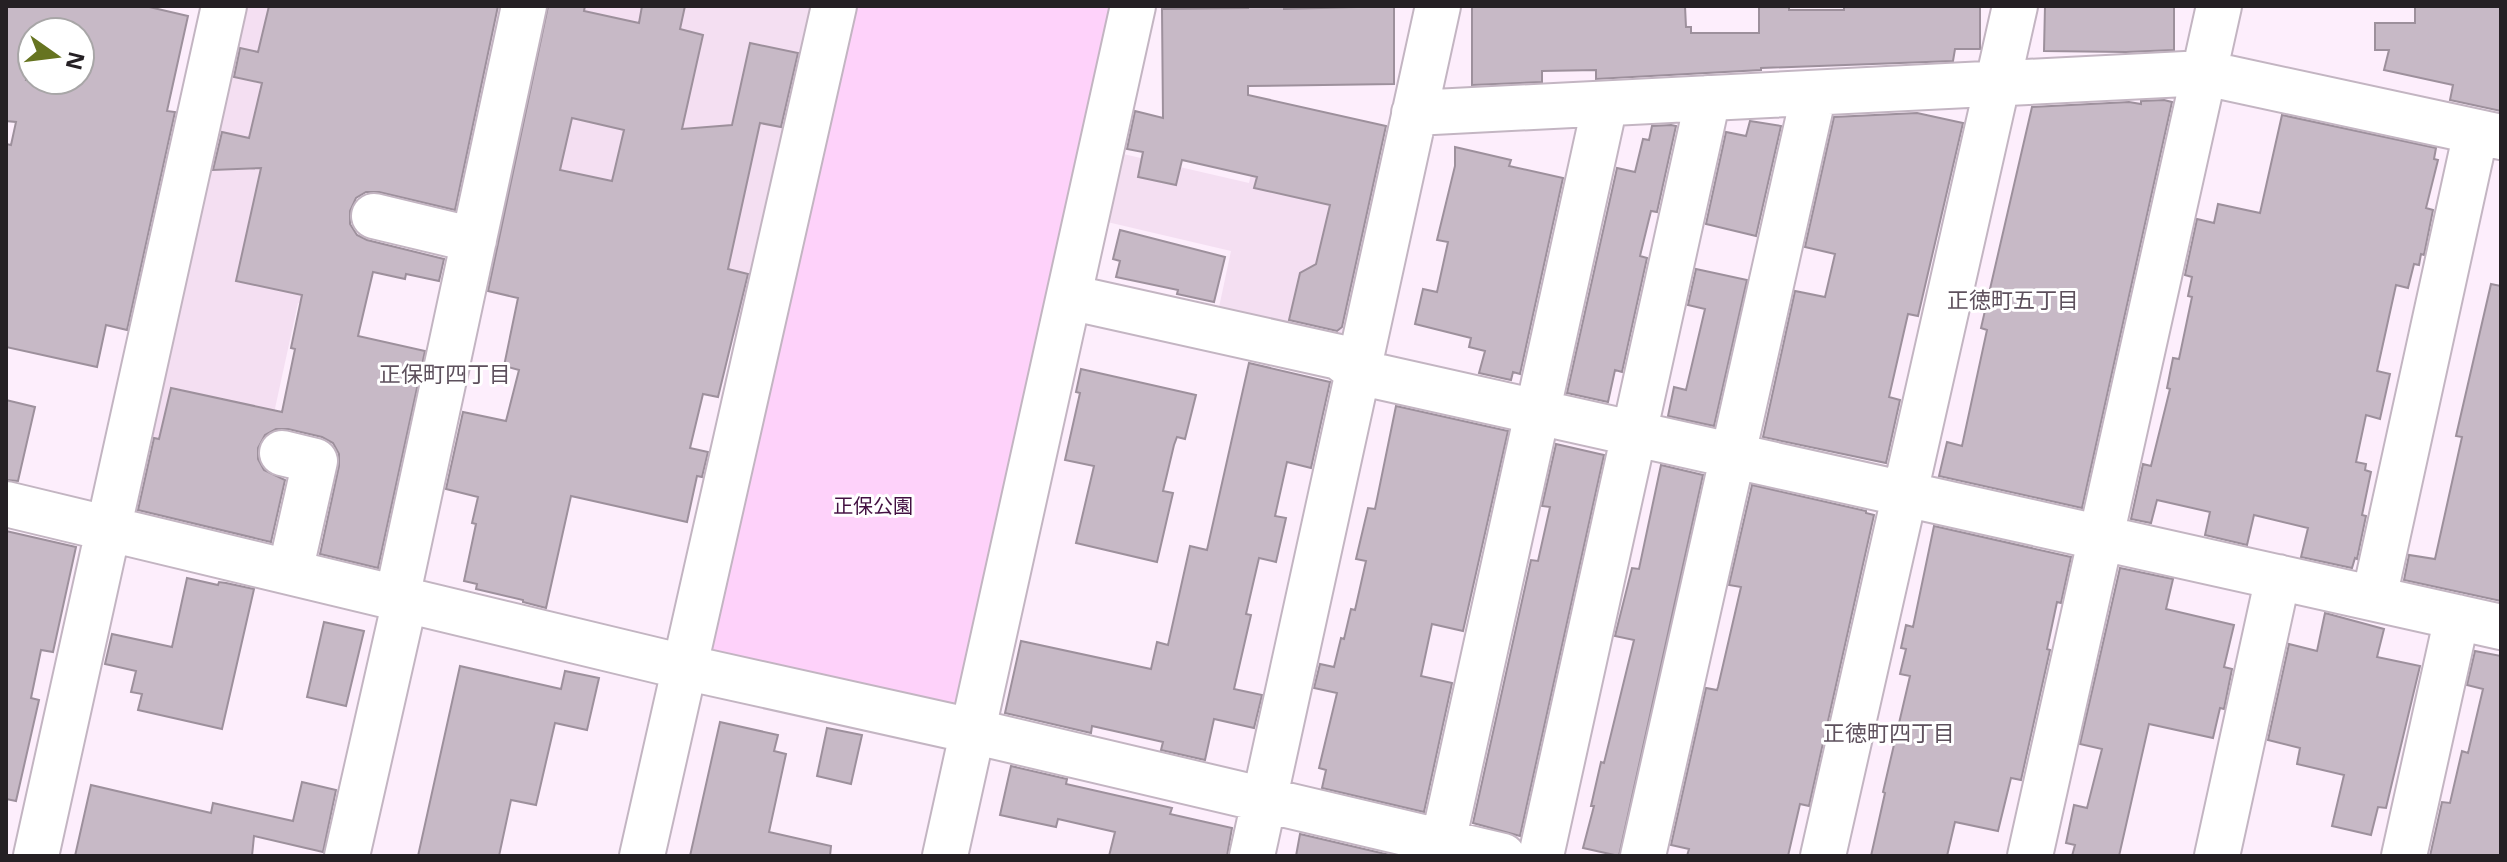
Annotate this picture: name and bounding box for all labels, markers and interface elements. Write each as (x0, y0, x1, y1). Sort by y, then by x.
north arrow (16, 16, 96, 96)
text: N (60, 49, 93, 73)
district label: 正徳町五丁目 (1947, 284, 2079, 314)
district label: 正保町四丁目 (379, 358, 511, 388)
park label: 正保公園 (833, 492, 913, 519)
district label: 正徳町四丁目 (1823, 717, 1955, 747)

